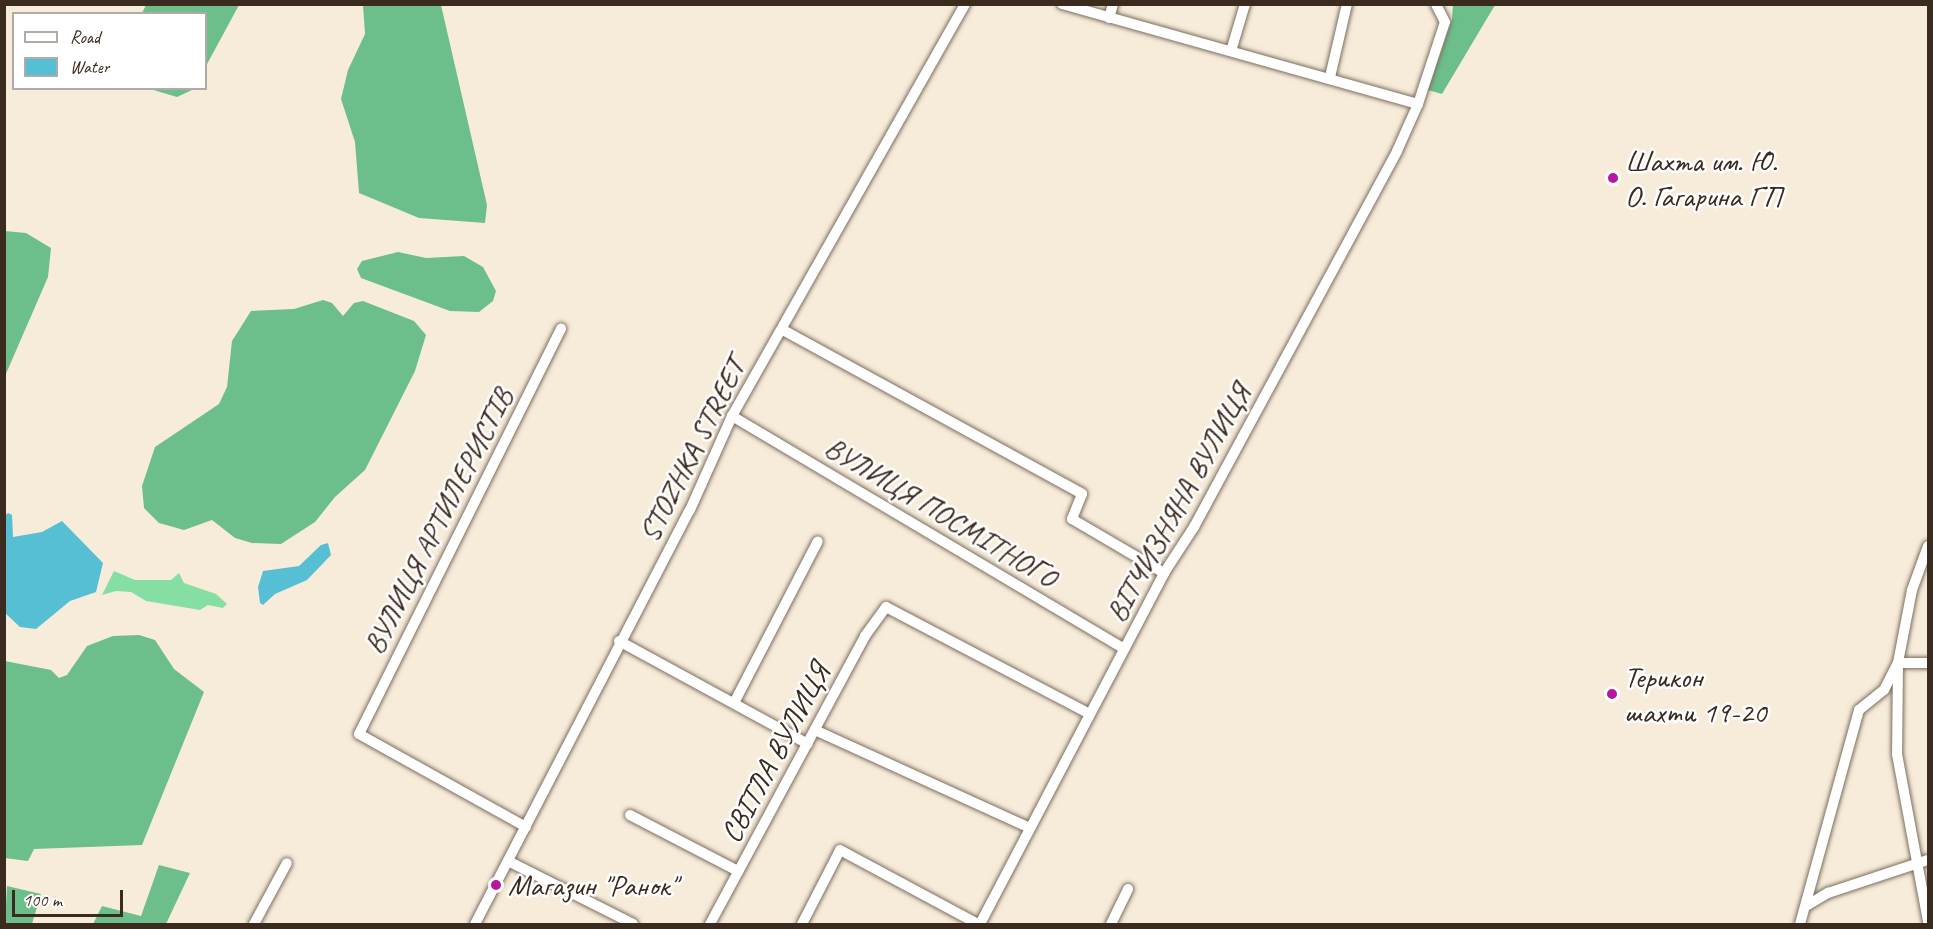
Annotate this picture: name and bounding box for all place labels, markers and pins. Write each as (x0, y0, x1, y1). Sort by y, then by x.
place label: Шахта им. Ю. О. Гагарина ГП (1625, 143, 1780, 213)
marker: Шахта им. Ю. О. Гагарина ГП (1606, 171, 1620, 185)
place label: Терикон шахти 19-20 (1624, 659, 1766, 730)
marker: Терикон шахти 19-20 (1605, 687, 1619, 701)
place label: Магазин "Ранок" (508, 867, 677, 903)
marker: Магазин "Ранок" (489, 878, 503, 892)

